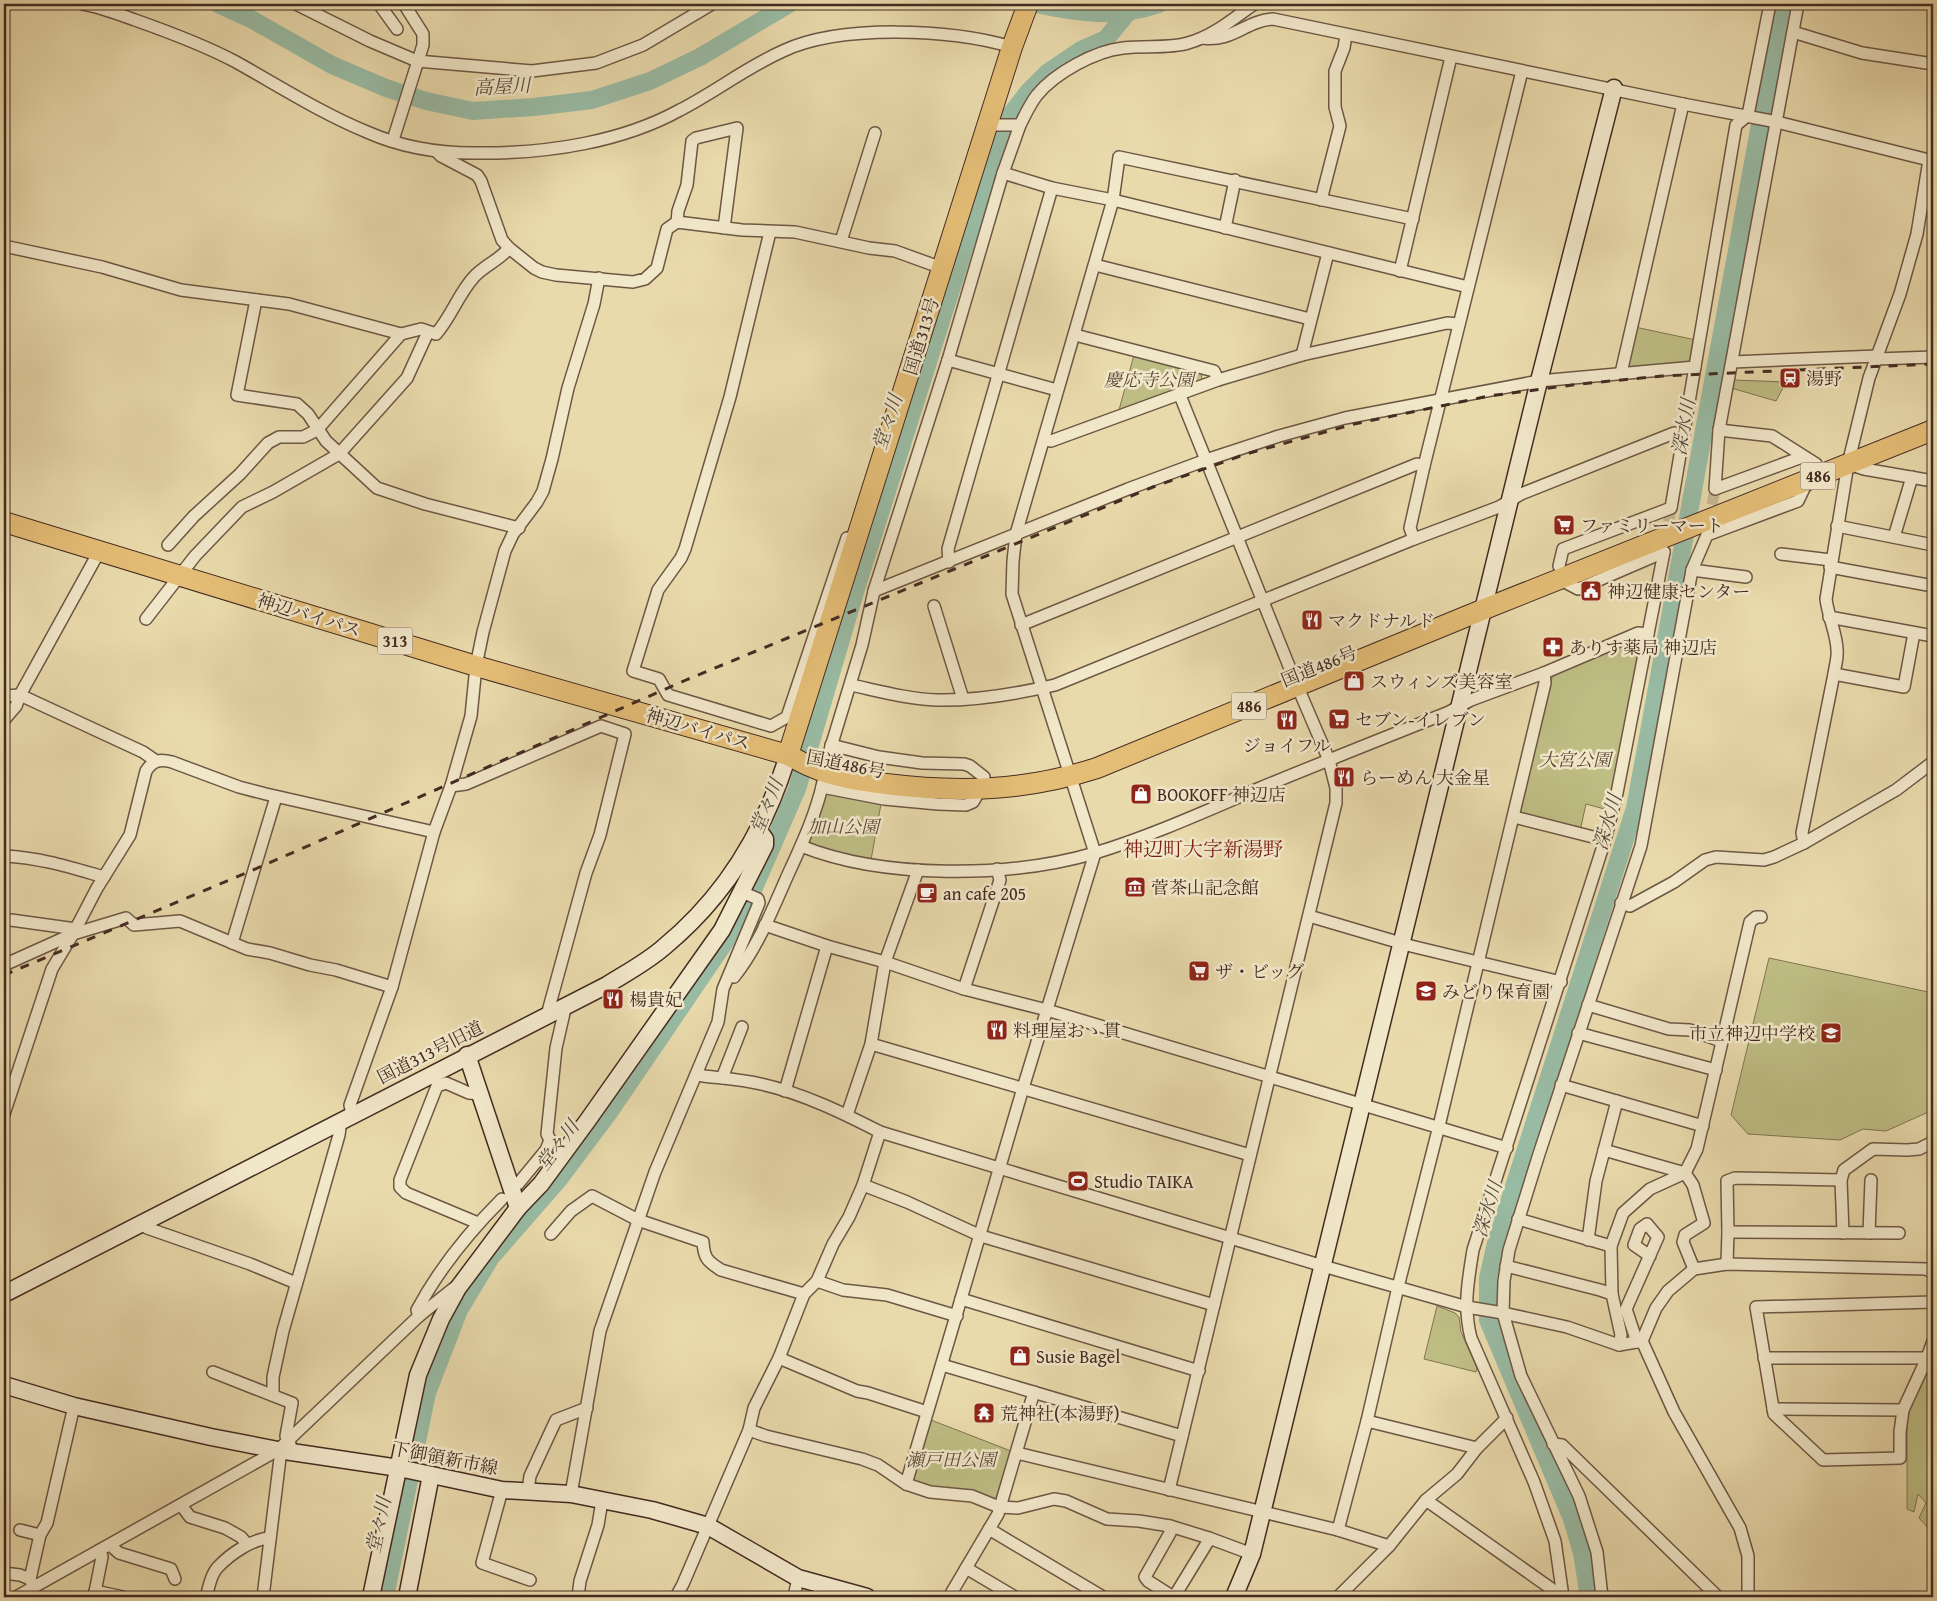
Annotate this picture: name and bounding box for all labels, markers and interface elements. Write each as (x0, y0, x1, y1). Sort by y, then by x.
water label: 高屋川 (473, 70, 533, 101)
street label: 国道313号 (896, 294, 946, 378)
place label: 湯野 (1806, 365, 1842, 392)
park label: 慶応寺公園 (1104, 366, 1197, 393)
station icon: 湯野 (1778, 366, 1802, 390)
water label: 堂々川 (865, 389, 910, 453)
water label: 深水川 (1664, 395, 1702, 458)
road number: 486 (1800, 462, 1836, 490)
place label: ファミリーマート (1580, 512, 1724, 539)
supermarket icon: ファミリーマート (1552, 513, 1576, 537)
place label: 神辺健康センター (1607, 578, 1750, 605)
public building icon: 神辺健康センター (1579, 579, 1603, 603)
street label: 神辺バイパス (254, 586, 364, 644)
place label: マクドナルド (1328, 607, 1435, 634)
restaurant icon: マクドナルド (1300, 608, 1324, 632)
road number: 313 (378, 627, 412, 654)
place label: ありす薬局 神辺店 (1569, 634, 1717, 661)
pharmacy icon: ありす薬局 神辺店 (1541, 635, 1565, 659)
street label: 国道486号 (1277, 638, 1361, 694)
place label: スウィンズ美容室 (1370, 668, 1512, 695)
shop icon: スウィンズ美容室 (1342, 669, 1366, 693)
road number: 486 (1232, 692, 1266, 719)
street label: 神辺バイパス (643, 701, 753, 757)
place label: セブン-イレブン (1355, 706, 1486, 733)
supermarket icon: セブン-イレブン (1327, 707, 1351, 731)
restaurant icon: ジョイフル (1275, 708, 1299, 732)
place label: ジョイフル (1243, 732, 1331, 759)
street label: 国道486号 (804, 743, 888, 785)
park label: 大宮公園 (1539, 746, 1614, 773)
place label: らーめん 大金星 (1360, 764, 1490, 791)
restaurant icon: らーめん 大金星 (1332, 765, 1356, 789)
water label: 堂々川 (742, 772, 790, 838)
place label: BOOKOFF 神辺店 (1157, 781, 1286, 808)
shop icon: BOOKOFF 神辺店 (1129, 782, 1153, 806)
water label: 深水川 (1586, 789, 1629, 853)
park label: 加山公園 (807, 813, 882, 840)
district label: 神辺町大字新湯野 (1123, 834, 1283, 863)
place label: 菅茶山記念館 (1151, 874, 1259, 901)
museum icon: 菅茶山記念館 (1123, 875, 1147, 899)
place label: an cafe 205 (943, 880, 1026, 907)
cafe icon: an cafe 205 (915, 881, 939, 905)
place label: ザ・ビッグ (1215, 958, 1304, 985)
supermarket icon: ザ・ビッグ (1187, 959, 1211, 983)
place label: みどり保育園 (1442, 978, 1550, 1005)
school or university icon: みどり保育園 (1414, 979, 1438, 1003)
place label: 楊貴妃 (629, 986, 683, 1013)
restaurant icon: 楊貴妃 (601, 987, 625, 1011)
street label: 国道313号旧道 (372, 1014, 488, 1090)
place label: 料理屋おゝ貫 (1013, 1017, 1121, 1044)
restaurant icon: 料理屋おゝ貫 (985, 1018, 1009, 1042)
place label: 市立神辺中学校 (1689, 1020, 1815, 1047)
school or university icon: 市立神辺中学校 (1819, 1021, 1843, 1045)
water label: 堂々川 (529, 1112, 587, 1176)
place label: Studio TAIKA (1094, 1168, 1194, 1195)
sports icon: Studio TAIKA (1066, 1169, 1090, 1193)
water label: 深水川 (1465, 1176, 1509, 1240)
place label: Susie Bagel (1036, 1343, 1120, 1370)
shop icon: Susie Bagel (1008, 1344, 1032, 1368)
place label: 荒神社(本湯野) (1000, 1400, 1120, 1427)
temple icon: 荒神社(本湯野) (972, 1401, 996, 1425)
street label: 下御領新市線 (389, 1434, 501, 1482)
park label: 瀬戸田公園 (906, 1446, 999, 1473)
water label: 堂々川 (358, 1492, 398, 1556)

